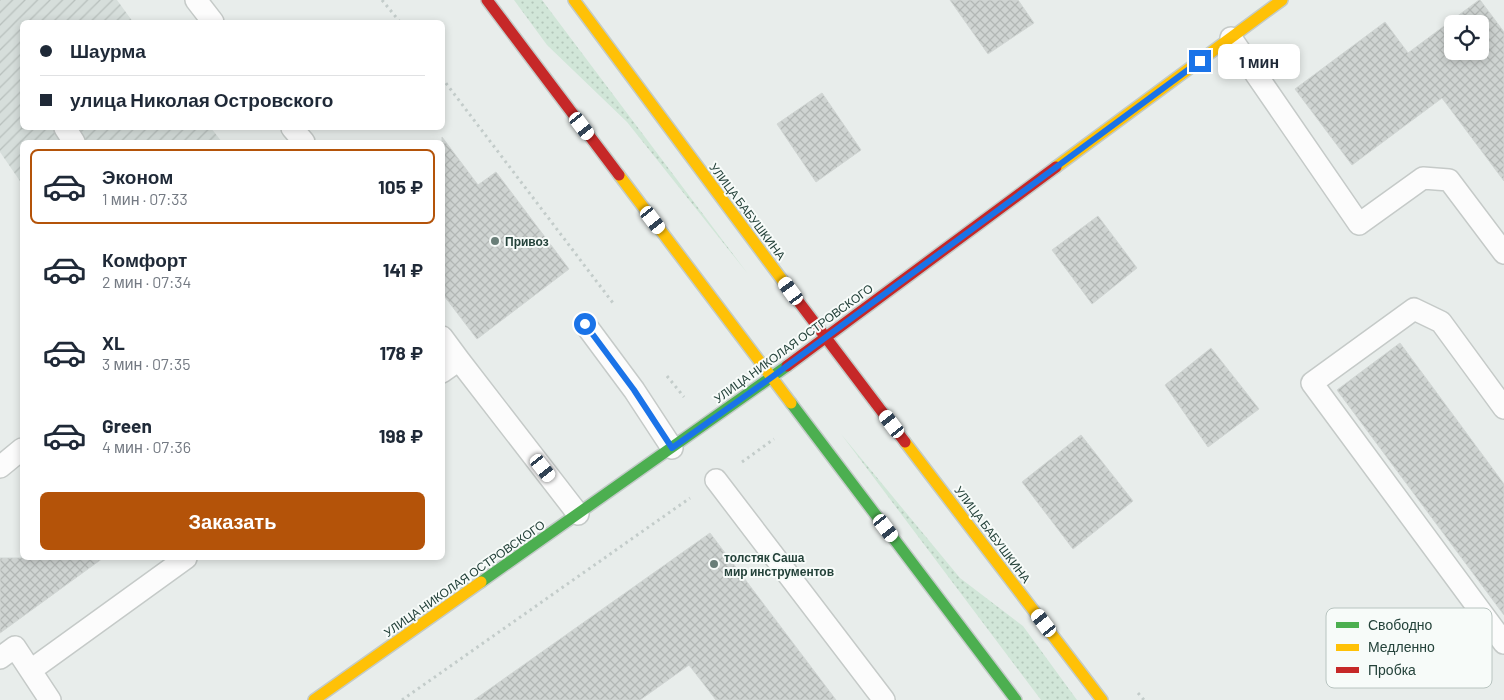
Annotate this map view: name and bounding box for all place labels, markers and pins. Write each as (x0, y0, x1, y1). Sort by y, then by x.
place label: Привоз (505, 234, 549, 249)
marker: Привоз (489, 235, 501, 247)
place label: толстяк Саша мир инструментов (724, 550, 834, 579)
marker: толстяк Саша мир инструментов (708, 558, 720, 570)

